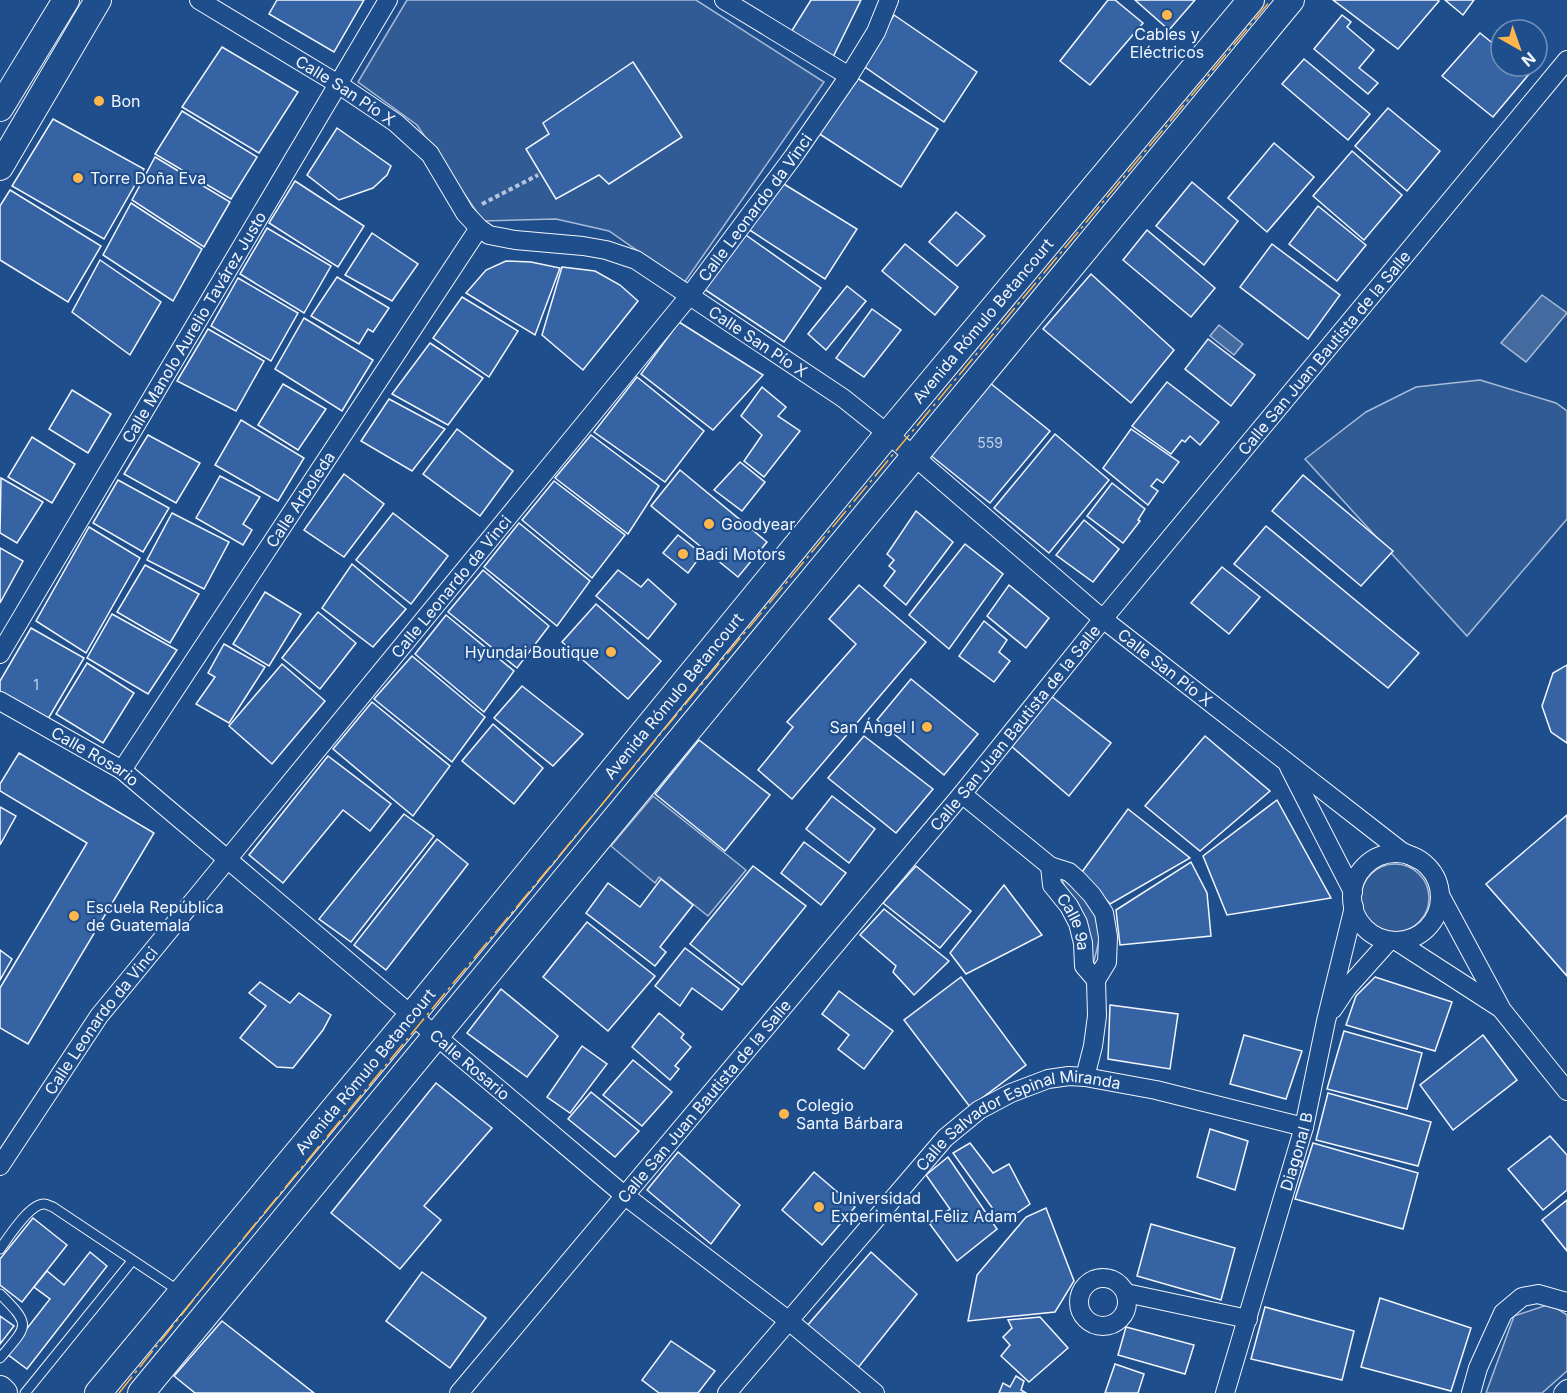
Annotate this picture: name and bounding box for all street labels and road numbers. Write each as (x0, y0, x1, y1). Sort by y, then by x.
street label: Calle San Pío X (292, 51, 399, 130)
street label: Calle Leonardo da Vinci (694, 130, 816, 285)
street label: Calle Manolo Aurelio Tavárez Justo (117, 208, 270, 447)
street label: Avenida Rómulo Betancourt (908, 234, 1057, 407)
street label: Calle San Juan Bautista de la Salle (1233, 246, 1415, 459)
street label: Calle San Pío X (705, 301, 811, 381)
street label: Calle Arboleda (261, 448, 339, 551)
street label: Calle Leonardo da Vinci (387, 511, 515, 662)
street label: Avenida Rómulo Betancourt (600, 609, 747, 783)
street label: Calle San Juan Bautista de la Salle (925, 621, 1104, 835)
street label: Calle San Pío X (1114, 624, 1216, 710)
street label: Calle Rosario (48, 722, 143, 790)
street label: Calle 9a (1053, 889, 1093, 951)
street label: Calle Leonardo da Vinci (40, 943, 162, 1098)
street label: Avenida Rómulo Betancourt (291, 985, 439, 1158)
street label: Calle San Juan Bautista de la Salle (613, 995, 795, 1207)
street label: Calle Rosario (426, 1025, 514, 1104)
street label: Calle Salvador Espinal Miranda (911, 1065, 1122, 1175)
street label: Diagonal B (1276, 1110, 1317, 1193)

